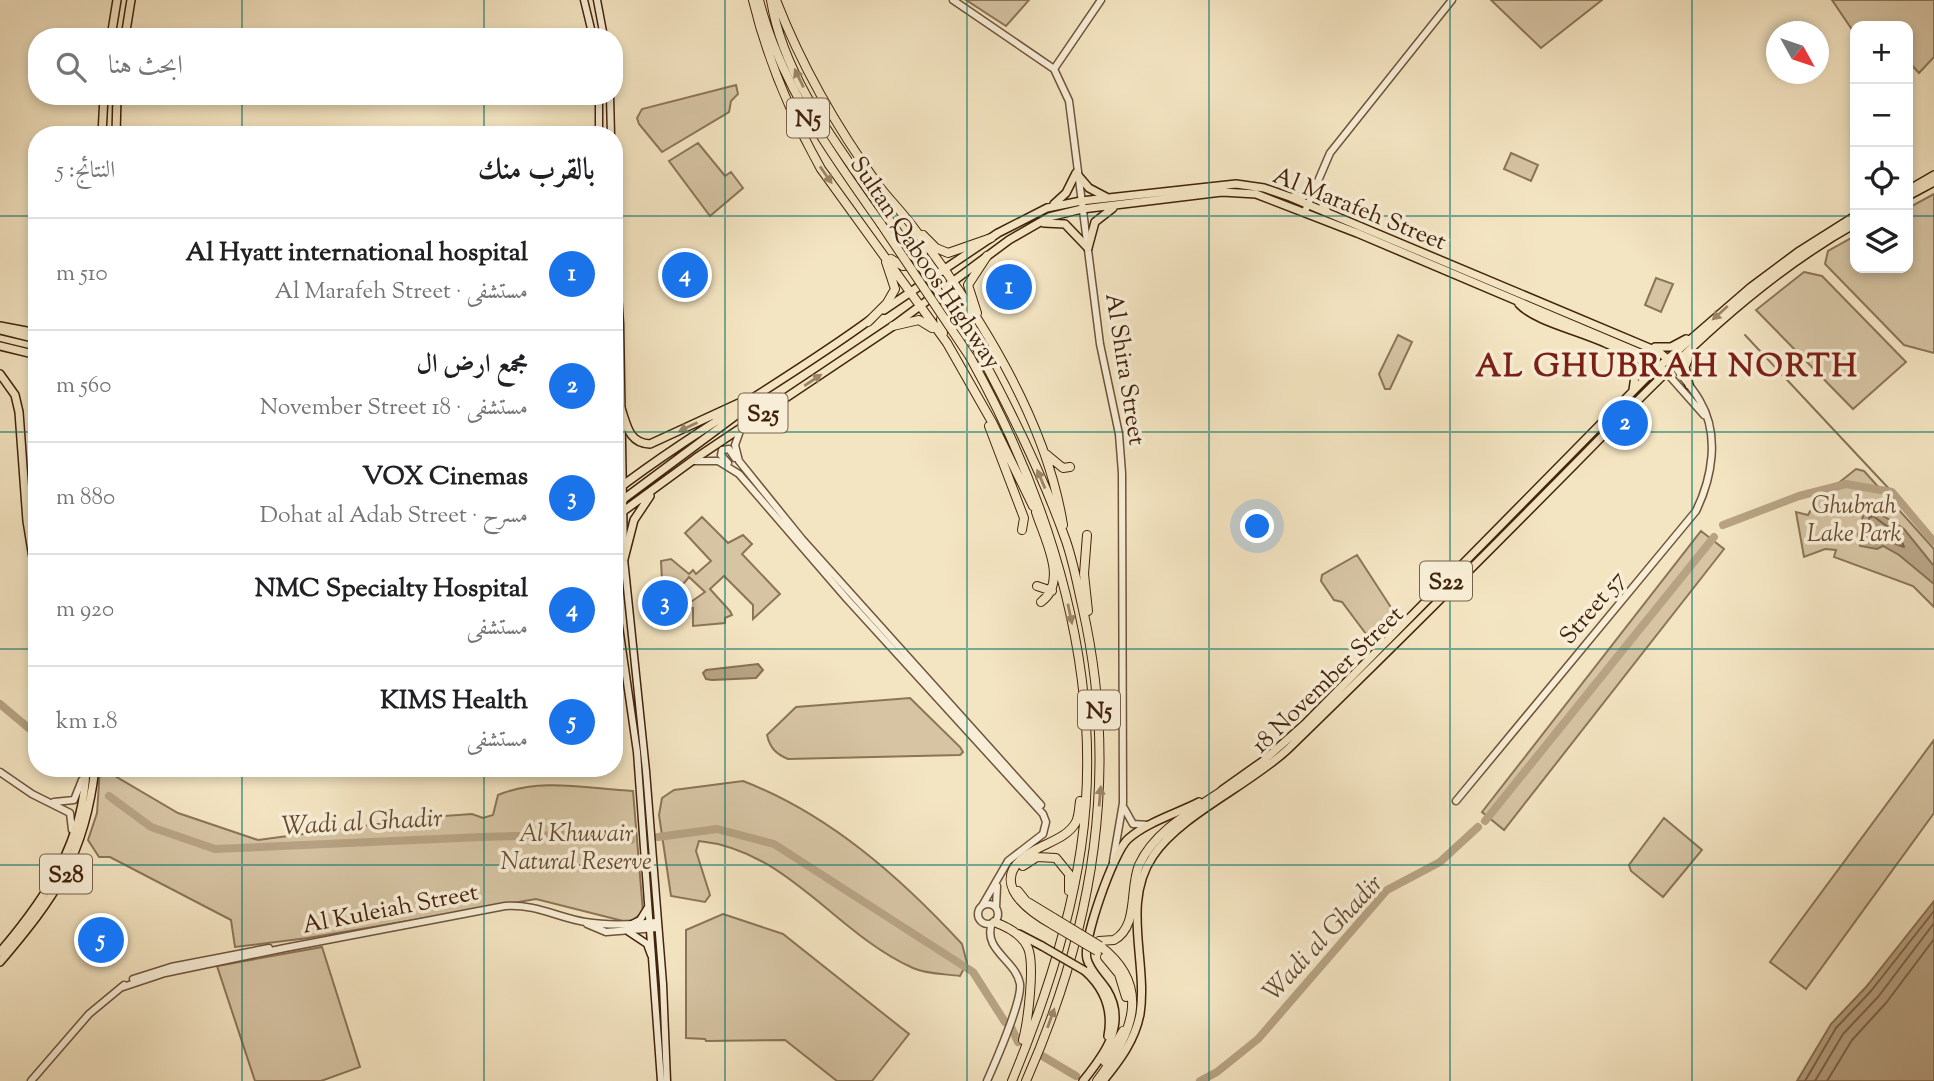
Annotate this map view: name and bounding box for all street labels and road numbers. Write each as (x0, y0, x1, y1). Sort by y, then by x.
road number: N5 (787, 99, 829, 138)
street label: Sultan Qaboos Highway (840, 150, 1008, 376)
street label: Al Marafeh Street (1267, 160, 1451, 260)
street label: Al Shira Street (1095, 291, 1153, 448)
road number: S25 (738, 394, 788, 432)
road number: S22 (1420, 562, 1472, 600)
street label: Street 57 (1552, 564, 1635, 653)
street label: 18 November Street (1245, 599, 1412, 762)
road number: N5 (1078, 690, 1120, 730)
road number: S28 (40, 854, 92, 894)
street label: Al Kuleiah Street (300, 876, 481, 944)

